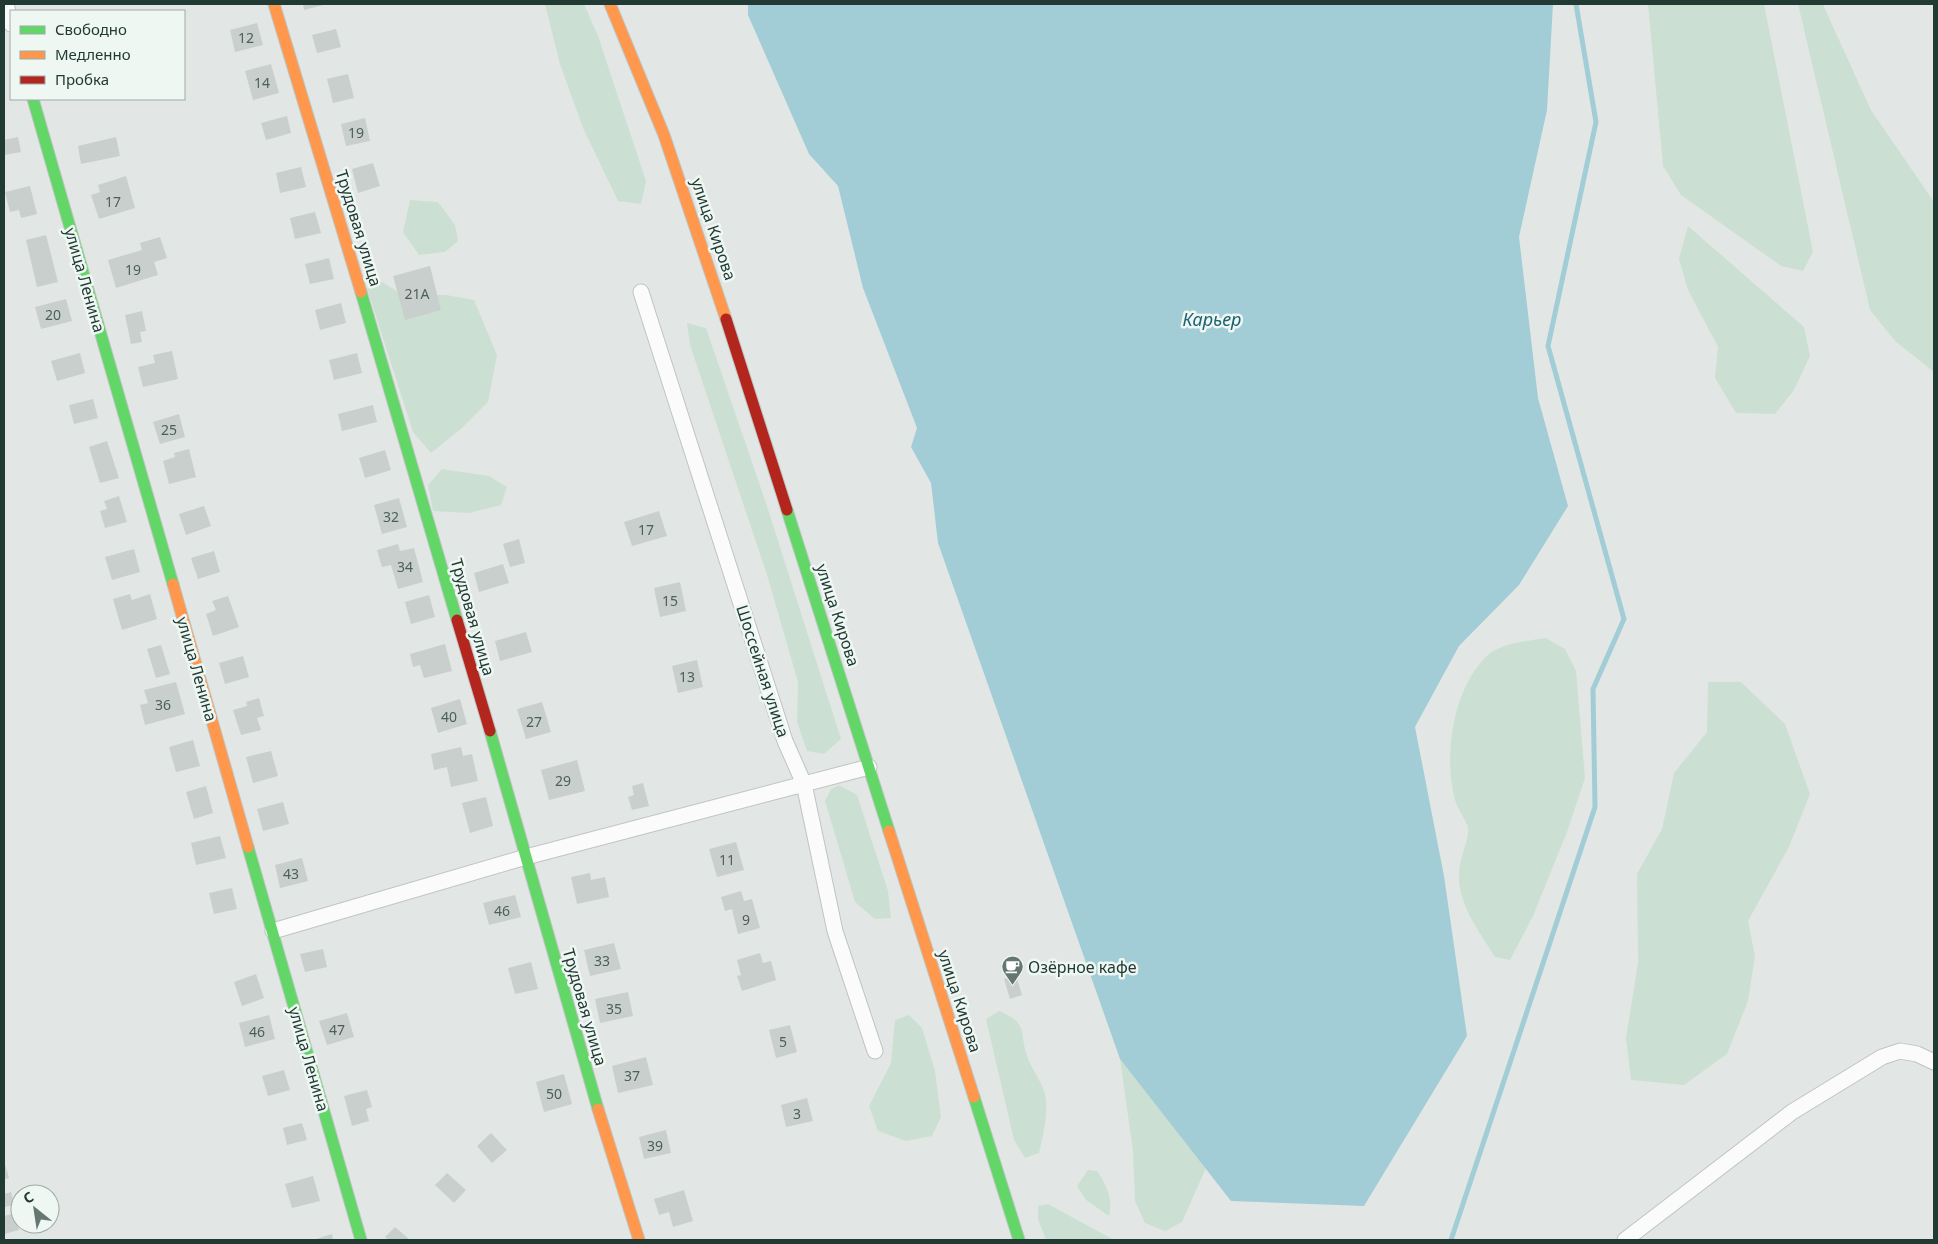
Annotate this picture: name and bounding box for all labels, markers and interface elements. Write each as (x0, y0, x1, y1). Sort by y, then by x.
legend (10, 10, 185, 100)
text: Свободно (55, 19, 127, 39)
house number: 12 (238, 28, 254, 47)
text: Медленно (55, 44, 131, 64)
text: Пробка (55, 69, 109, 89)
house number: 14 (254, 73, 270, 92)
house number: 19 (348, 123, 364, 142)
street label: Трудовая улица (331, 167, 387, 289)
street label: улица Кирова (686, 175, 742, 283)
house number: 17 (105, 192, 121, 211)
street label: улица Ленина (60, 225, 110, 335)
house number: 19 (125, 260, 141, 279)
house number: 21А (405, 284, 430, 303)
house number: 20 (45, 305, 61, 324)
water label: Карьер (1183, 307, 1241, 331)
house number: 25 (161, 420, 177, 439)
house number: 32 (383, 507, 399, 526)
house number: 17 (638, 520, 654, 539)
street label: Трудовая улица (446, 556, 500, 678)
house number: 34 (397, 557, 413, 576)
street label: улица Кирова (811, 561, 865, 669)
house number: 15 (662, 591, 678, 610)
street label: Шоссейная улица (731, 602, 795, 740)
street label: улица Ленина (172, 614, 222, 724)
house number: 13 (679, 667, 695, 686)
house number: 36 (155, 695, 171, 714)
house number: 40 (441, 707, 457, 726)
house number: 27 (526, 712, 542, 731)
house number: 29 (555, 771, 571, 790)
house number: 11 (719, 850, 735, 869)
house number: 43 (283, 864, 299, 883)
house number: 46 (494, 901, 510, 920)
house number: 9 (742, 910, 750, 929)
street label: Трудовая улица (558, 946, 612, 1068)
street label: улица Кирова (933, 947, 987, 1055)
house number: 33 (594, 951, 610, 970)
cafe icon: Озёрное кафе (1000, 955, 1024, 986)
place label: Озёрное кафе (1028, 956, 1137, 978)
house number: 35 (606, 999, 622, 1018)
street label: улица Ленина (284, 1004, 334, 1114)
house number: 47 (329, 1020, 345, 1039)
house number: 46 (249, 1022, 265, 1041)
house number: 5 (779, 1032, 787, 1051)
house number: 37 (624, 1066, 640, 1085)
house number: 50 (546, 1084, 562, 1103)
house number: 3 (793, 1104, 801, 1123)
house number: 39 (647, 1136, 663, 1155)
north arrow (10, 1184, 60, 1234)
text: С (20, 1187, 37, 1208)

